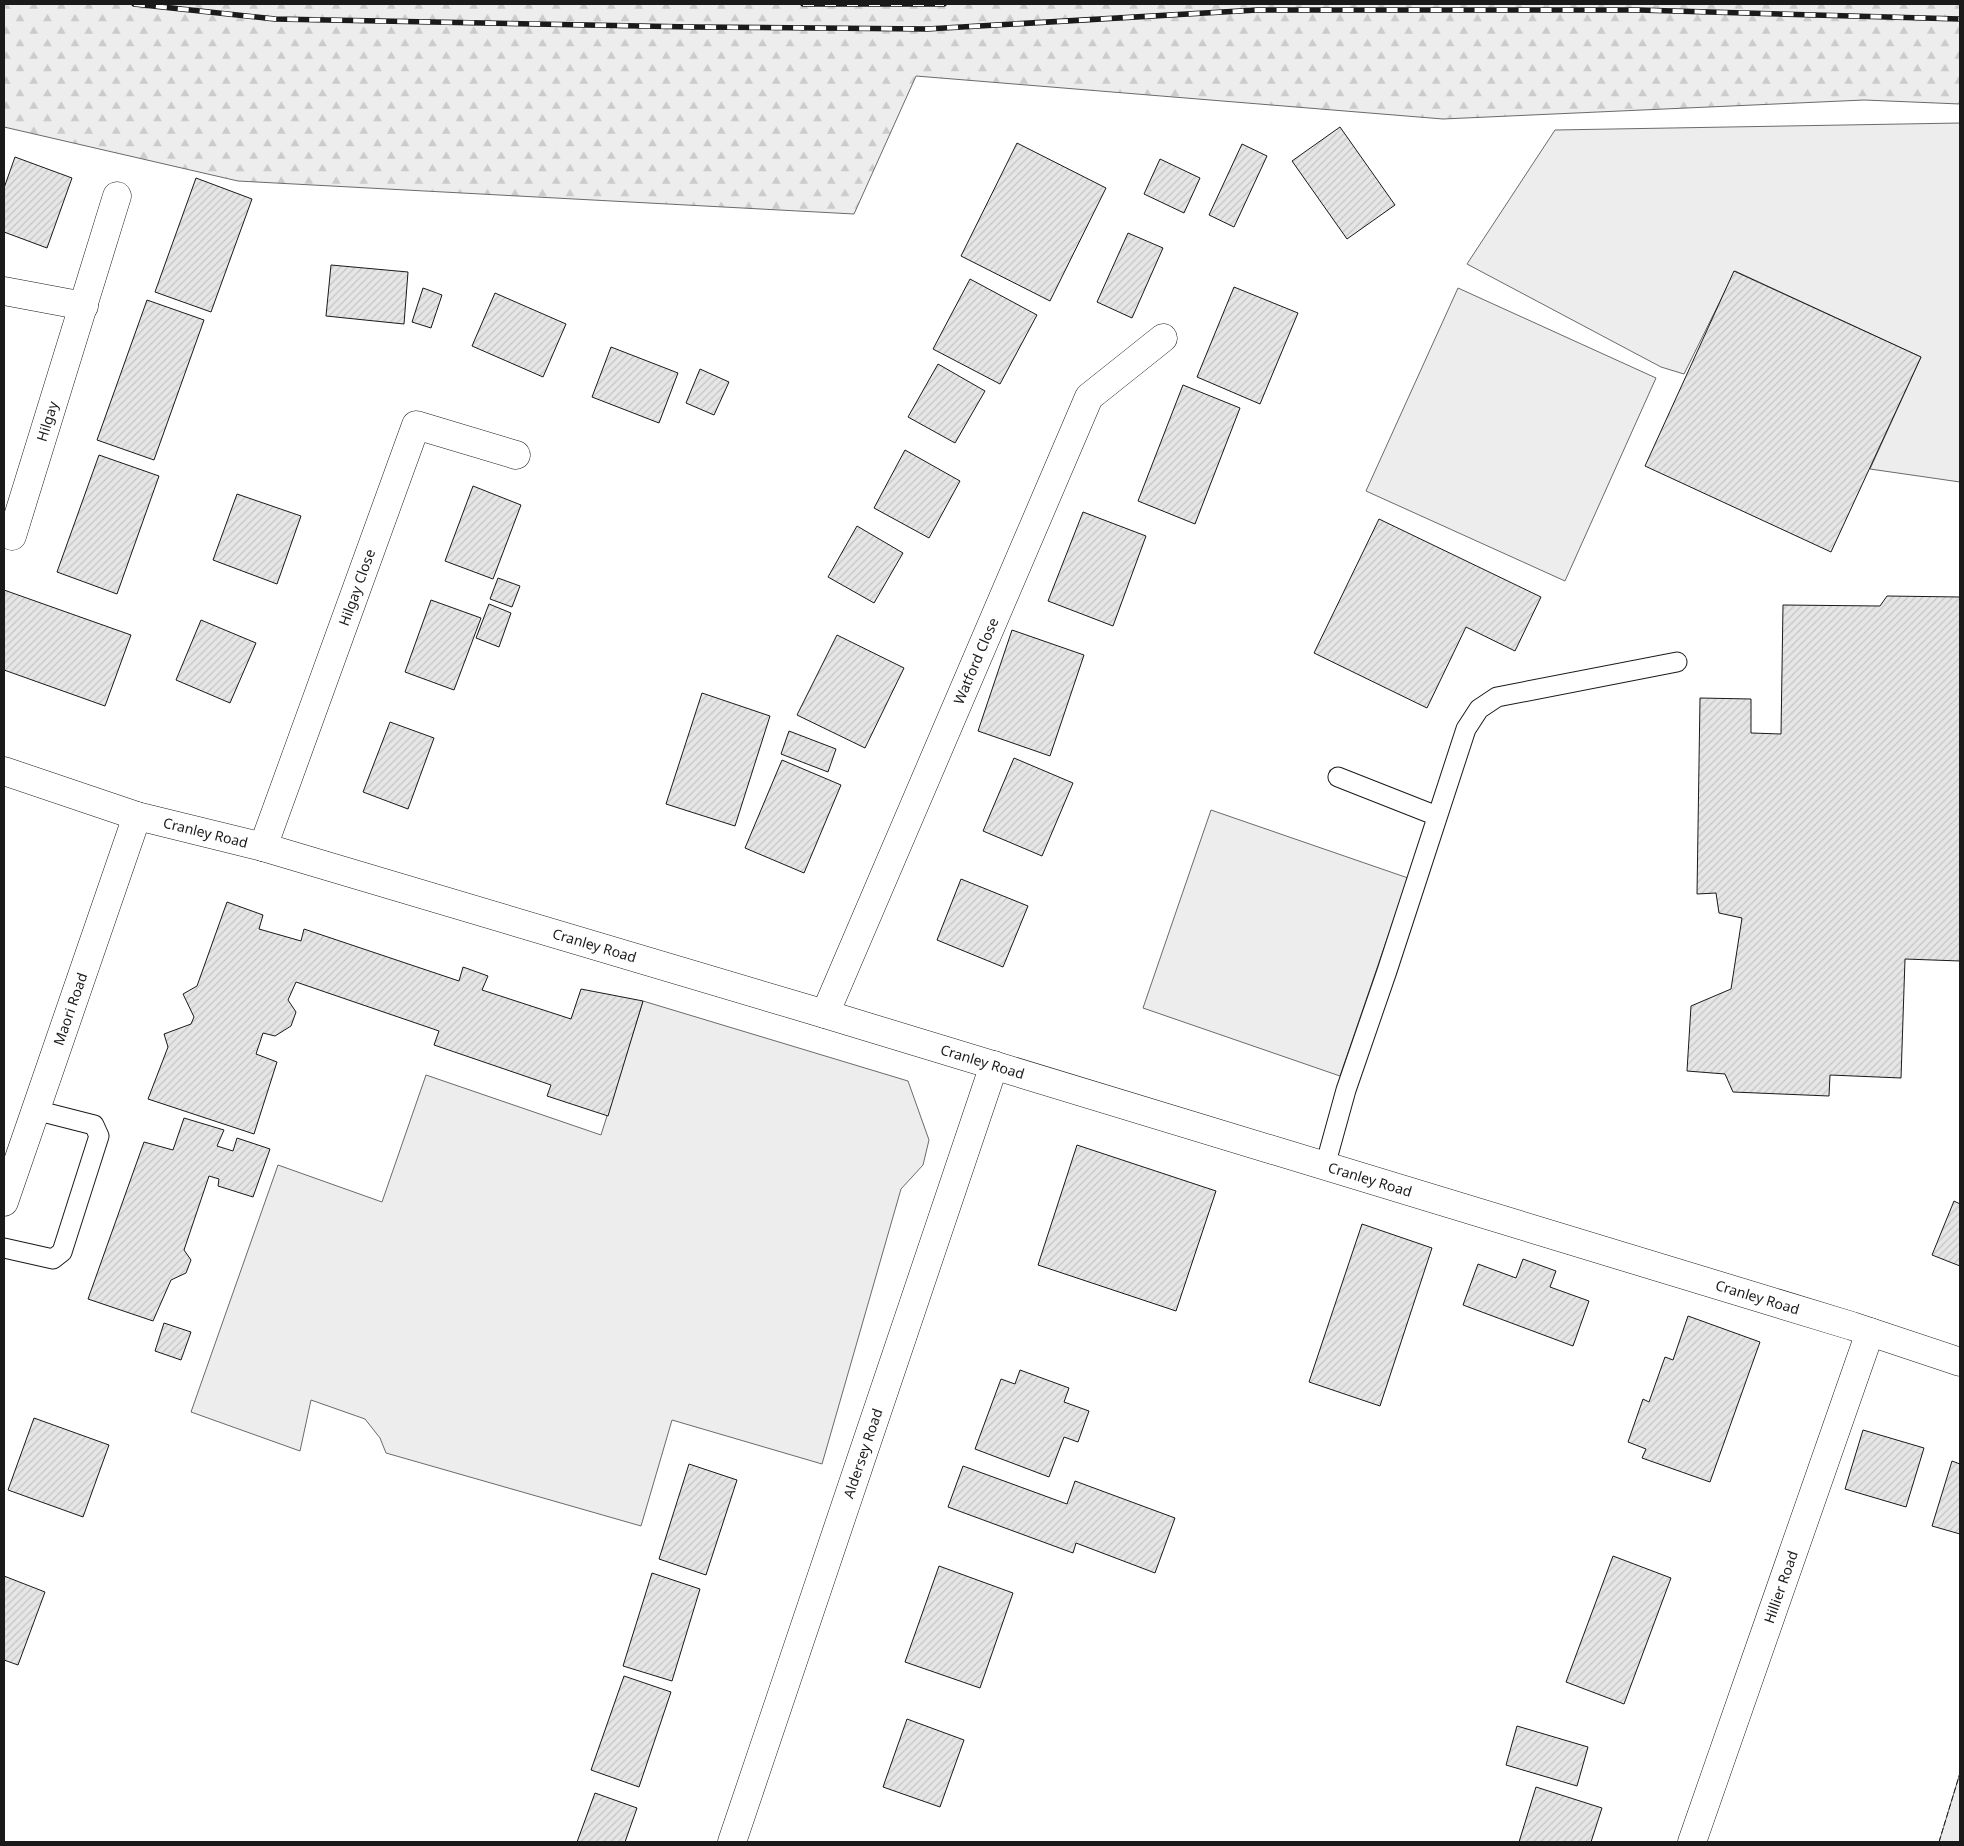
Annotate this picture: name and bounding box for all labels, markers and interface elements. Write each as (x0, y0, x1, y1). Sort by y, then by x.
street label: Hilgay (32, 398, 62, 444)
street label: Hilgay Close (334, 546, 379, 628)
street label: Watford Close (949, 614, 1003, 707)
street label: Cranley Road (161, 813, 250, 852)
street label: Cranley Road (550, 924, 639, 966)
street label: Maori Road (49, 970, 91, 1048)
street label: Cranley Road (938, 1040, 1027, 1083)
street label: Cranley Road (1326, 1157, 1414, 1201)
street label: Cranley Road (1713, 1275, 1802, 1318)
street label: Aldersey Road (839, 1406, 887, 1501)
street label: Hillier Road (1759, 1548, 1802, 1626)

